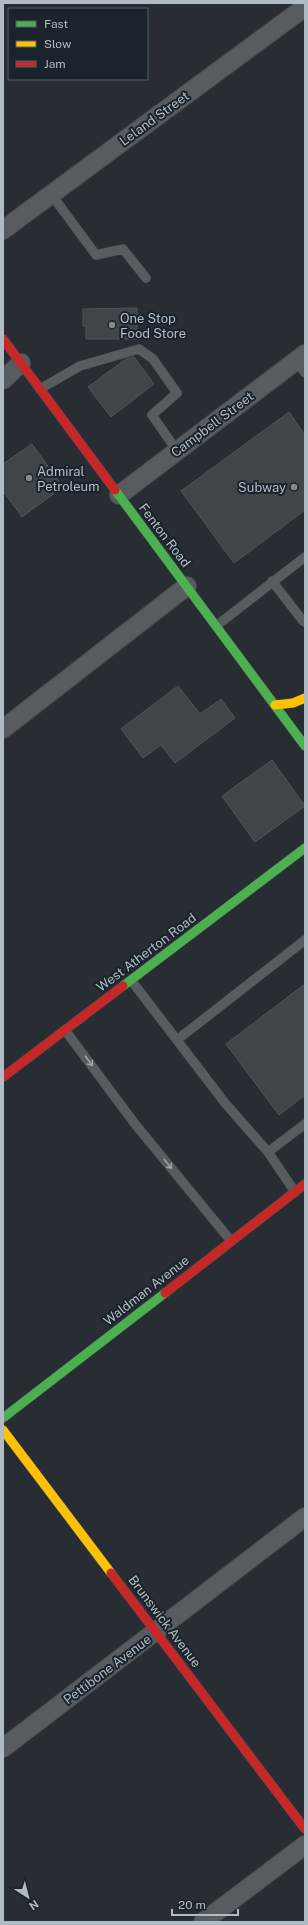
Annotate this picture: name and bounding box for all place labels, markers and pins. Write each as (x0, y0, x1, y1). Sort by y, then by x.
place label: One Stop Food Store (120, 311, 186, 341)
marker: One Stop Food Store (107, 320, 117, 330)
place label: Admiral Petroleum (37, 464, 99, 494)
marker: Admiral Petroleum (24, 473, 34, 483)
place label: Subway (238, 480, 286, 495)
marker: Subway (289, 482, 299, 492)

